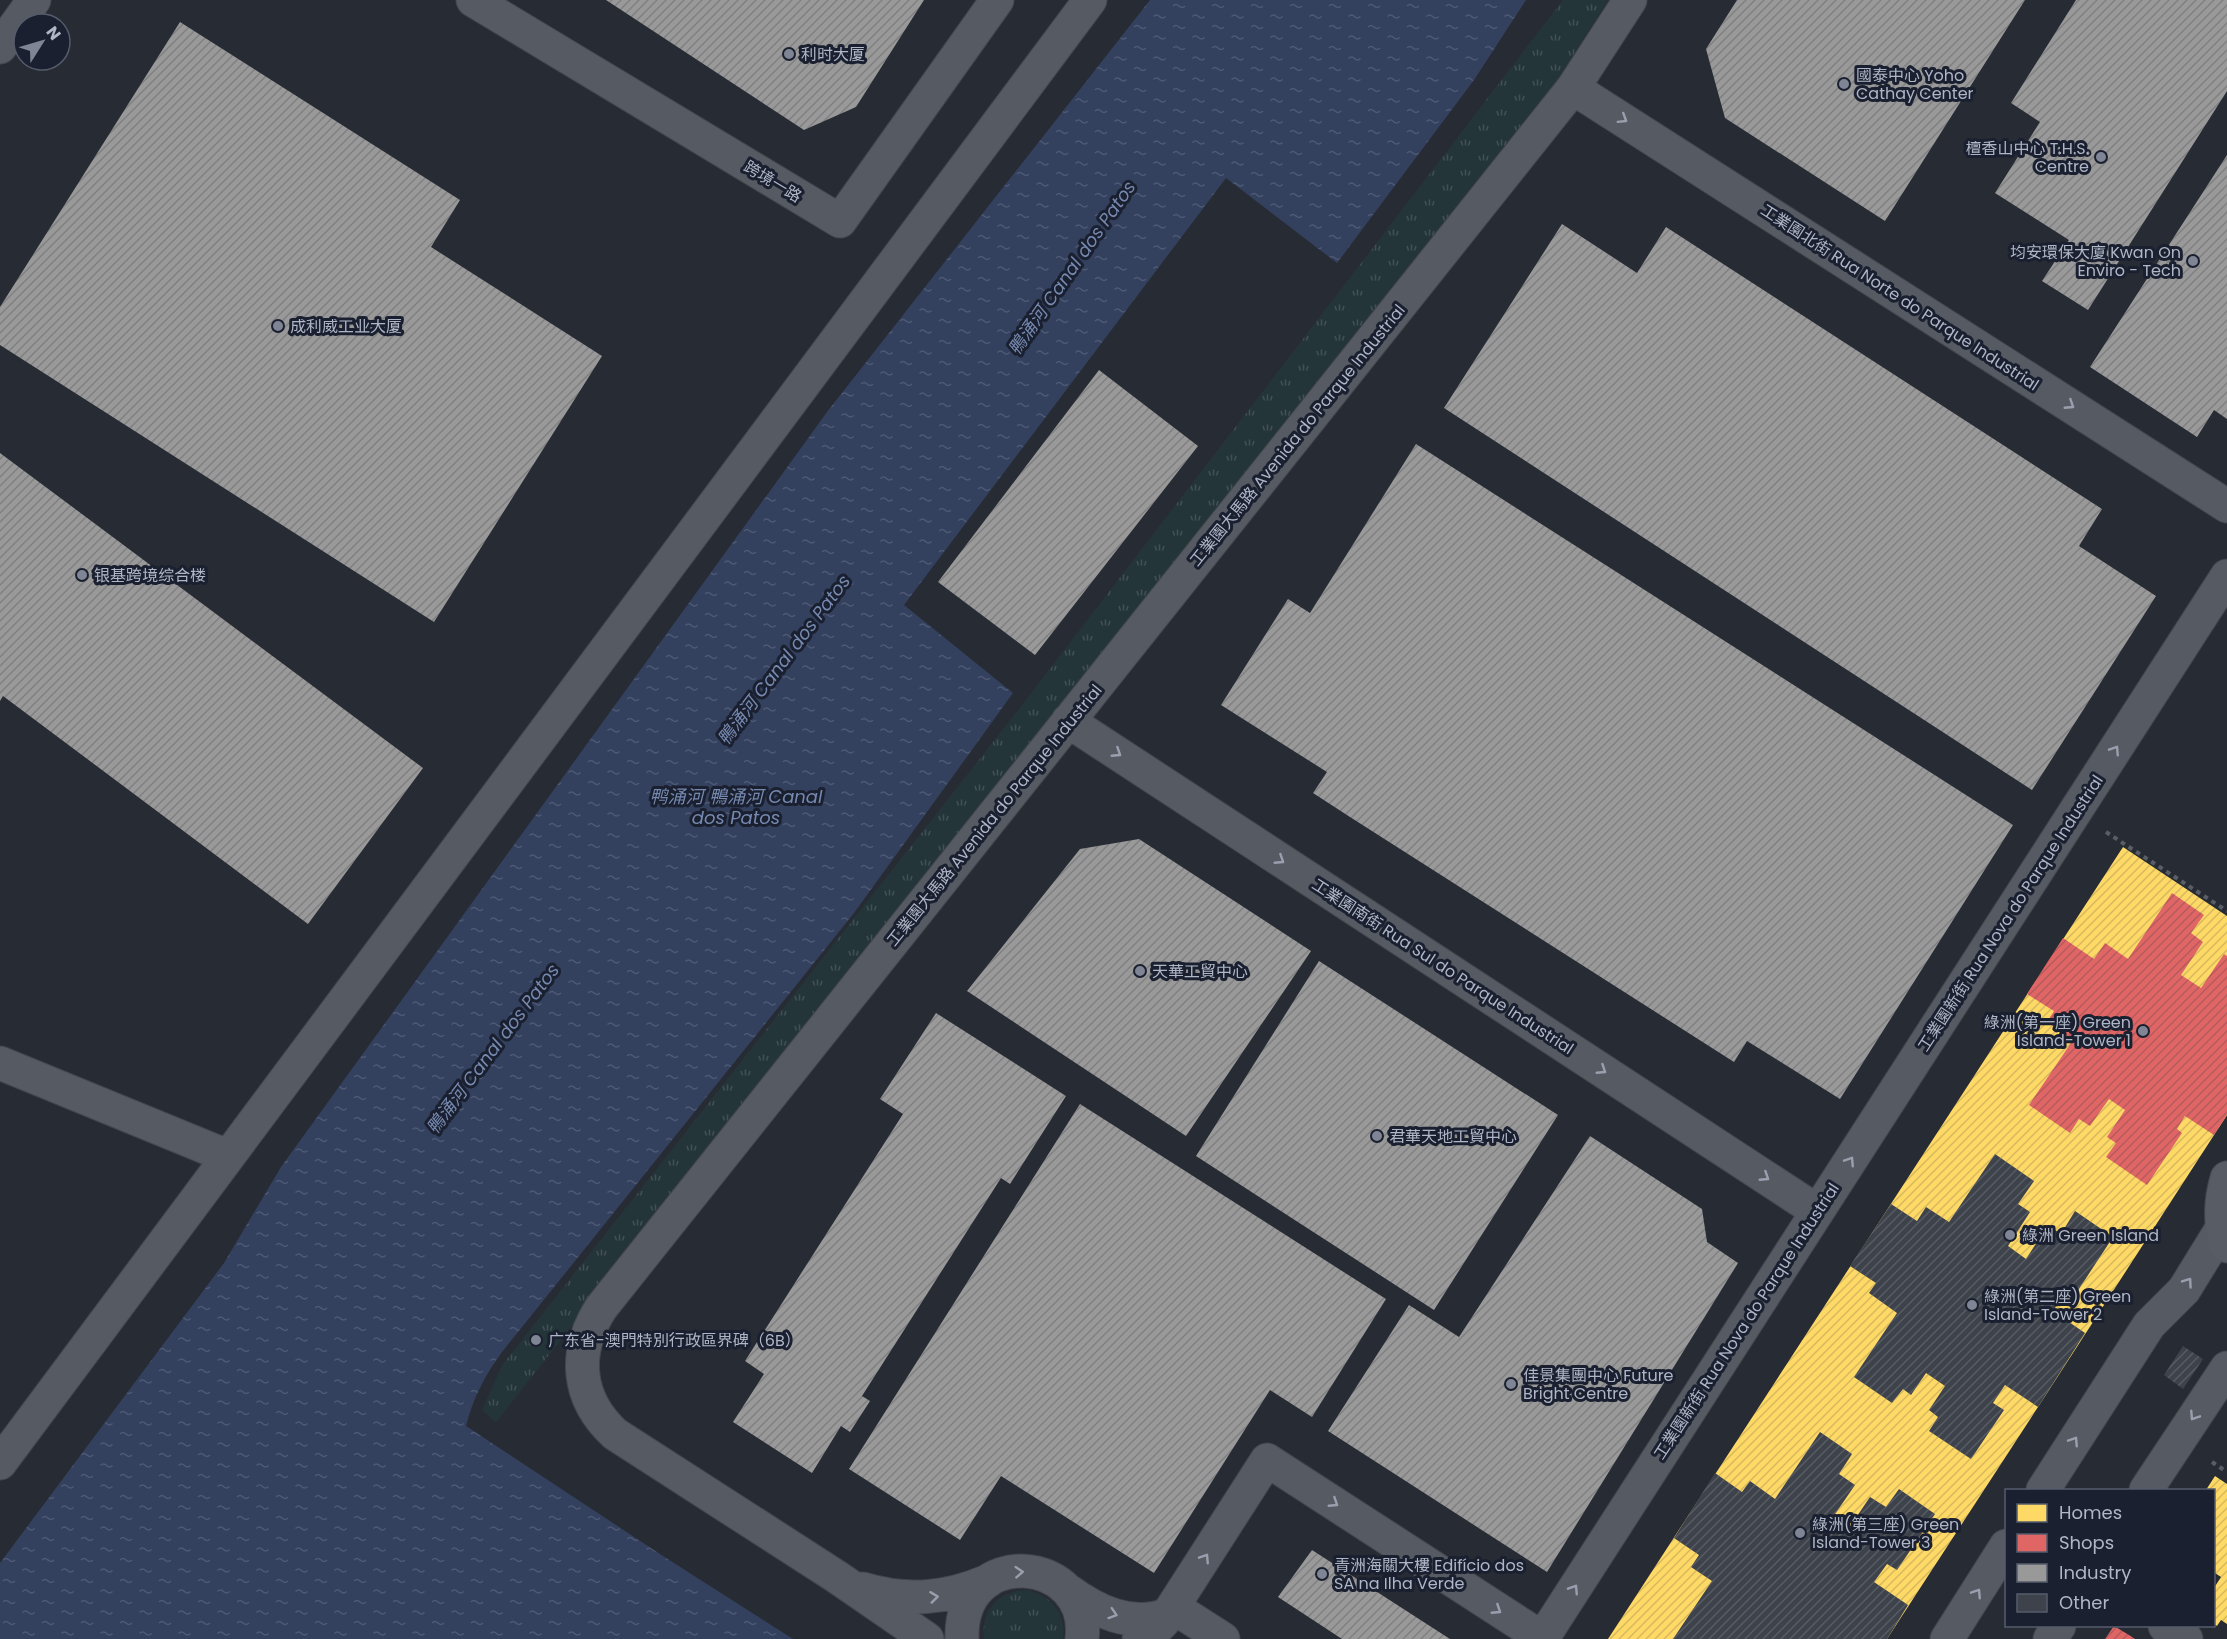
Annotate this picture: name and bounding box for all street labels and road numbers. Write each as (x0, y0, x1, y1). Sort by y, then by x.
street label: 跨境一路 (739, 155, 806, 208)
street label: 工業園北街 Rua Norte do Parque Industrial (1756, 199, 2043, 396)
street label: 工業園大馬路 Avenida do Parque Industrial (1184, 300, 1410, 571)
street label: 工業園大馬路 Avenida do Parque Industrial (881, 680, 1107, 951)
street label: 工業園新街 Rua Nova do Parque Industrial (1912, 770, 2109, 1056)
street label: 工業園南街 Rua Sul do Parque Industrial (1307, 873, 1578, 1060)
street label: 工業園新街 Rua Nova do Parque Industrial (1648, 1178, 1845, 1464)

